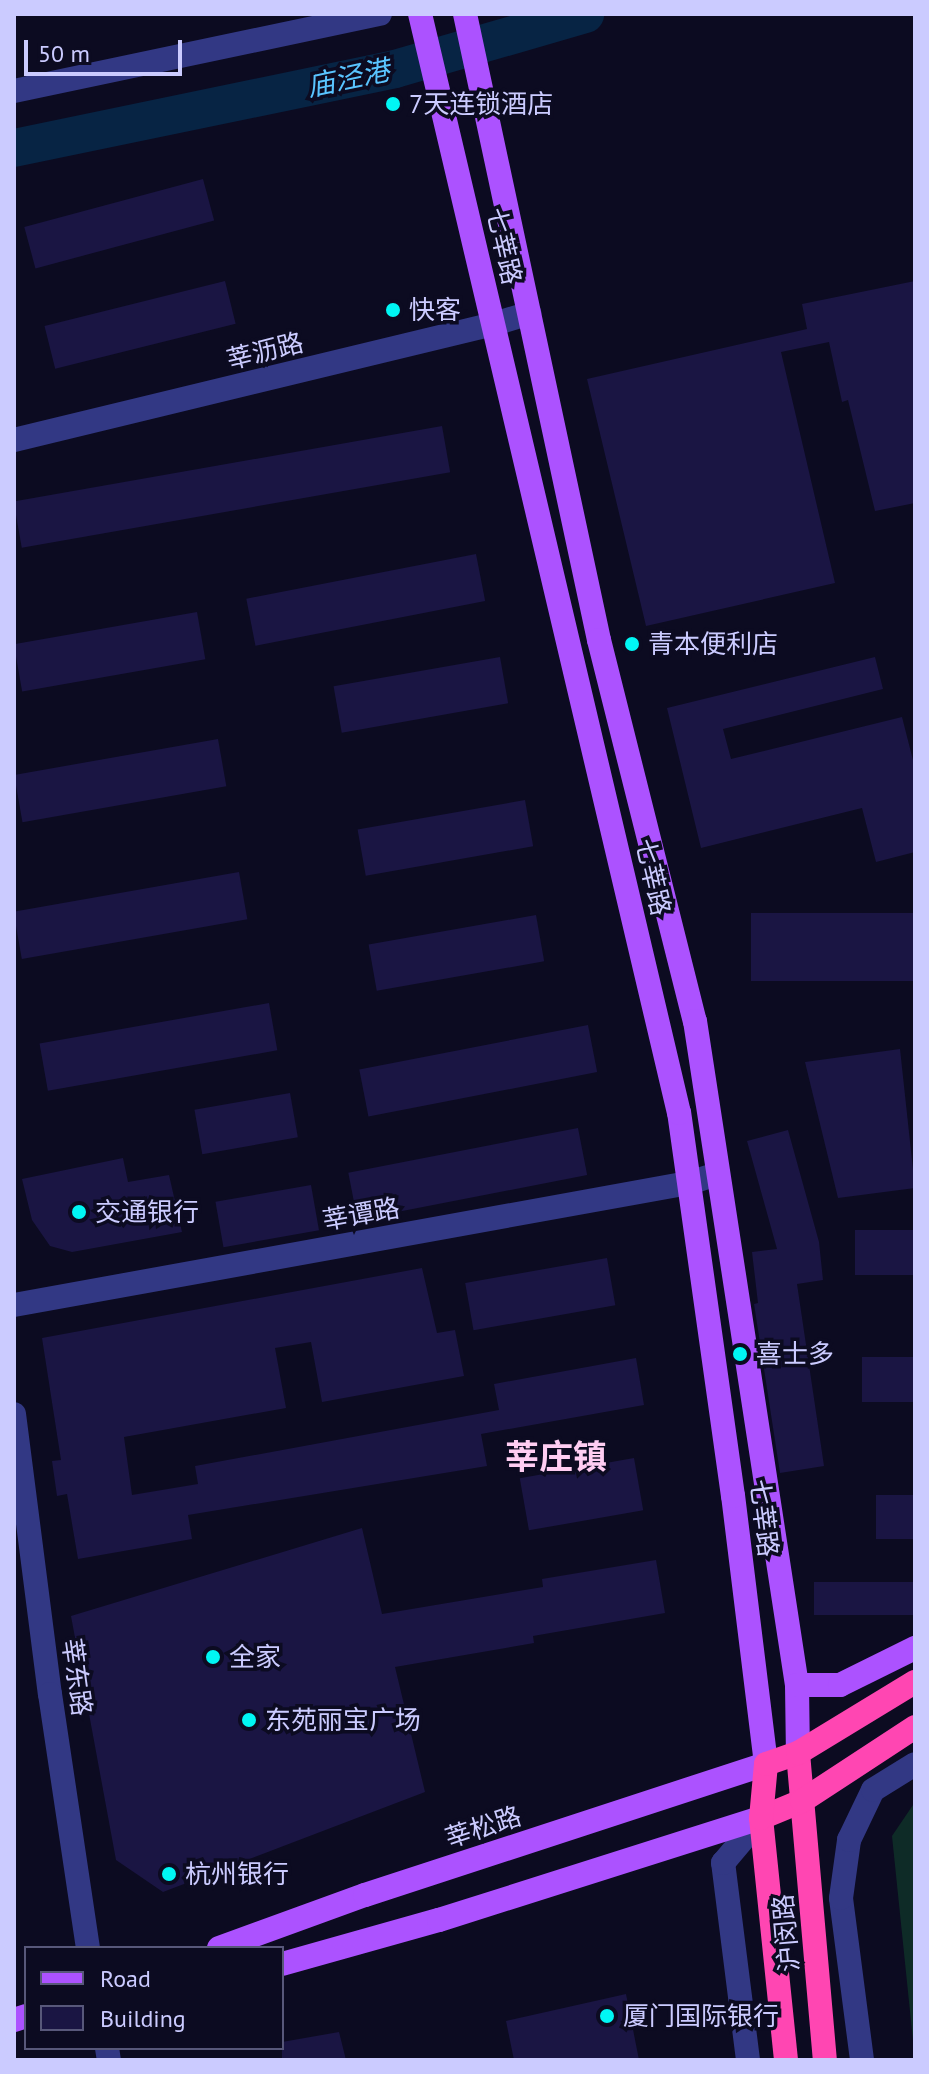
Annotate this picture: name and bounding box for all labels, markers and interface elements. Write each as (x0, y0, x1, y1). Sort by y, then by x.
scale bar (28, 24, 186, 74)
text: 50 m (38, 38, 90, 69)
water label: 庙泾港 (303, 53, 393, 103)
place label: 7天连锁酒店 (409, 88, 553, 120)
marker: 7天连锁酒店 (384, 95, 402, 113)
street label: 七莘路 (480, 204, 528, 288)
place label: 快客 (409, 294, 461, 326)
marker: 快客 (384, 301, 402, 319)
street label: 莘沥路 (223, 326, 307, 376)
place label: 青本便利店 (648, 628, 778, 660)
marker: 青本便利店 (623, 635, 641, 653)
street label: 七莘路 (629, 835, 677, 919)
street label: 莘谭路 (320, 1192, 402, 1236)
place label: 交通银行 (95, 1196, 199, 1228)
marker: 交通银行 (70, 1203, 88, 1221)
place label: 喜士多 (756, 1338, 834, 1370)
marker: 喜士多 (731, 1345, 749, 1363)
district label: 莘庄镇 (505, 1437, 607, 1477)
street label: 七莘路 (744, 1477, 784, 1559)
street label: 莘东路 (56, 1636, 98, 1718)
place label: 全家 (229, 1641, 281, 1673)
marker: 全家 (204, 1648, 222, 1666)
place label: 东苑丽宝广场 (265, 1704, 421, 1736)
marker: 东苑丽宝广场 (240, 1711, 258, 1729)
street label: 莘松路 (441, 1800, 525, 1854)
place label: 杭州银行 (185, 1858, 289, 1890)
marker: 杭州银行 (160, 1865, 178, 1883)
street label: 沪闵路 (767, 1893, 805, 1973)
legend (24, 1946, 284, 2050)
text: Road (100, 1963, 151, 1994)
place label: 厦门国际银行 (623, 2000, 779, 2032)
text: Building (100, 2003, 186, 2034)
marker: 厦门国际银行 (598, 2007, 616, 2025)

